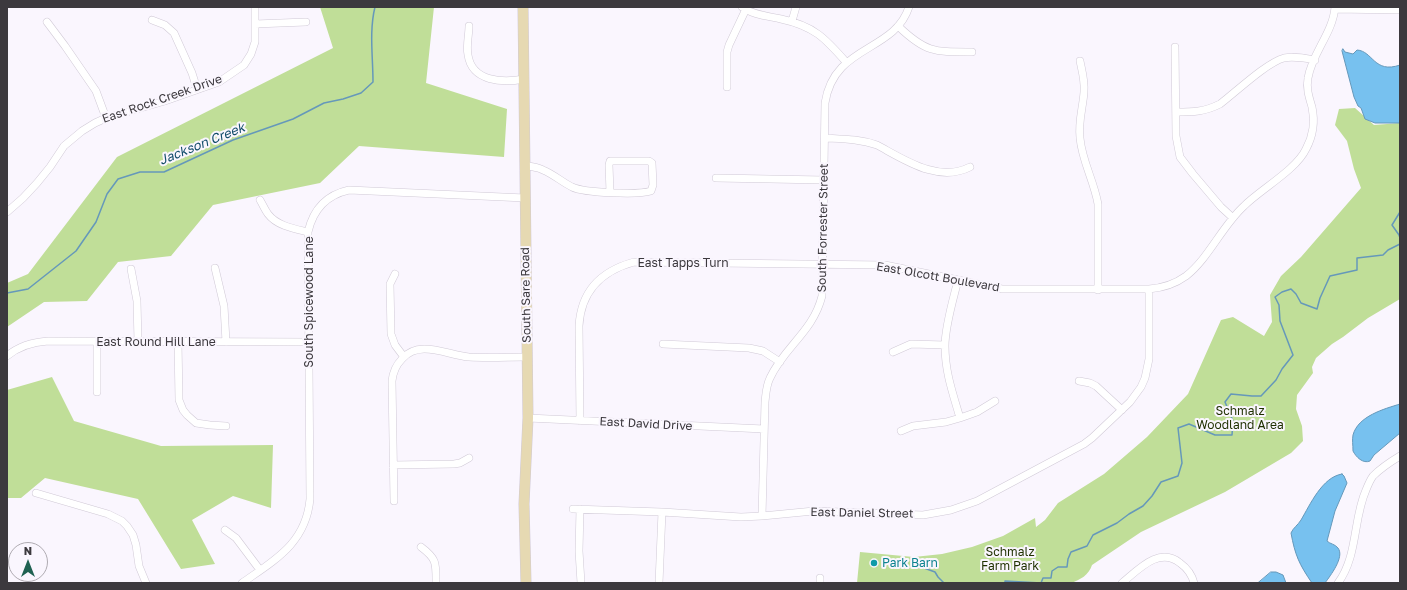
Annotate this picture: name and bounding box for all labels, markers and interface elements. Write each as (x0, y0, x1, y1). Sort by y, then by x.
street label: East Rock Creek Drive (100, 72, 224, 126)
water label: Jackson Creek (157, 120, 247, 168)
street label: South Forrester Street (815, 163, 831, 293)
street label: South Spicewood Lane (302, 236, 316, 368)
street label: South Sare Road (518, 247, 534, 343)
street label: East Tapps Turn (637, 256, 729, 270)
street label: East Olcott Boulevard (875, 259, 1001, 295)
street label: East Round Hill Lane (96, 335, 216, 349)
park label: Schmalz Woodland Area (1196, 404, 1284, 432)
street label: East David Drive (599, 414, 693, 434)
street label: East Daniel Street (810, 505, 914, 521)
north arrow (8, 542, 48, 582)
text: N (24, 544, 32, 557)
park label: Schmalz Farm Park (981, 545, 1039, 573)
place label: Park Barn (882, 556, 938, 570)
marker: Park Barn (869, 558, 879, 568)

